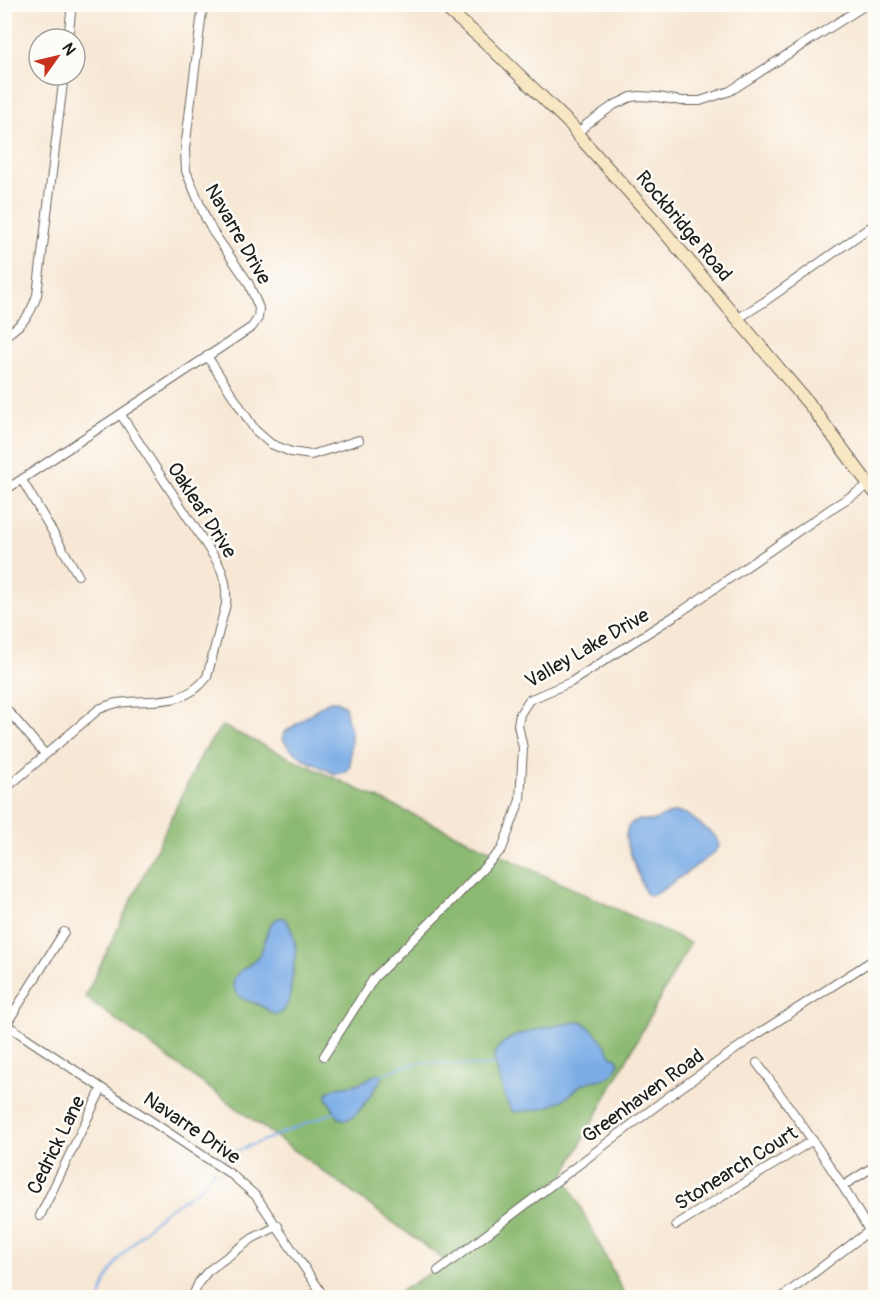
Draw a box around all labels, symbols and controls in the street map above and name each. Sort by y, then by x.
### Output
north arrow [27,27,87,87]
text: N [57,39,80,59]
street label: Rockbridge Road [630,166,738,286]
street label: Navarre Drive [199,179,277,289]
street label: Oakleaf Drive [162,457,242,563]
street label: Valley Lake Drive [520,602,654,694]
street label: Greenhaven Road [577,1043,709,1149]
street label: Navarre Drive [139,1086,245,1170]
street label: Cedrick Lane [21,1091,91,1198]
street label: Stonearch Court [670,1120,803,1216]

